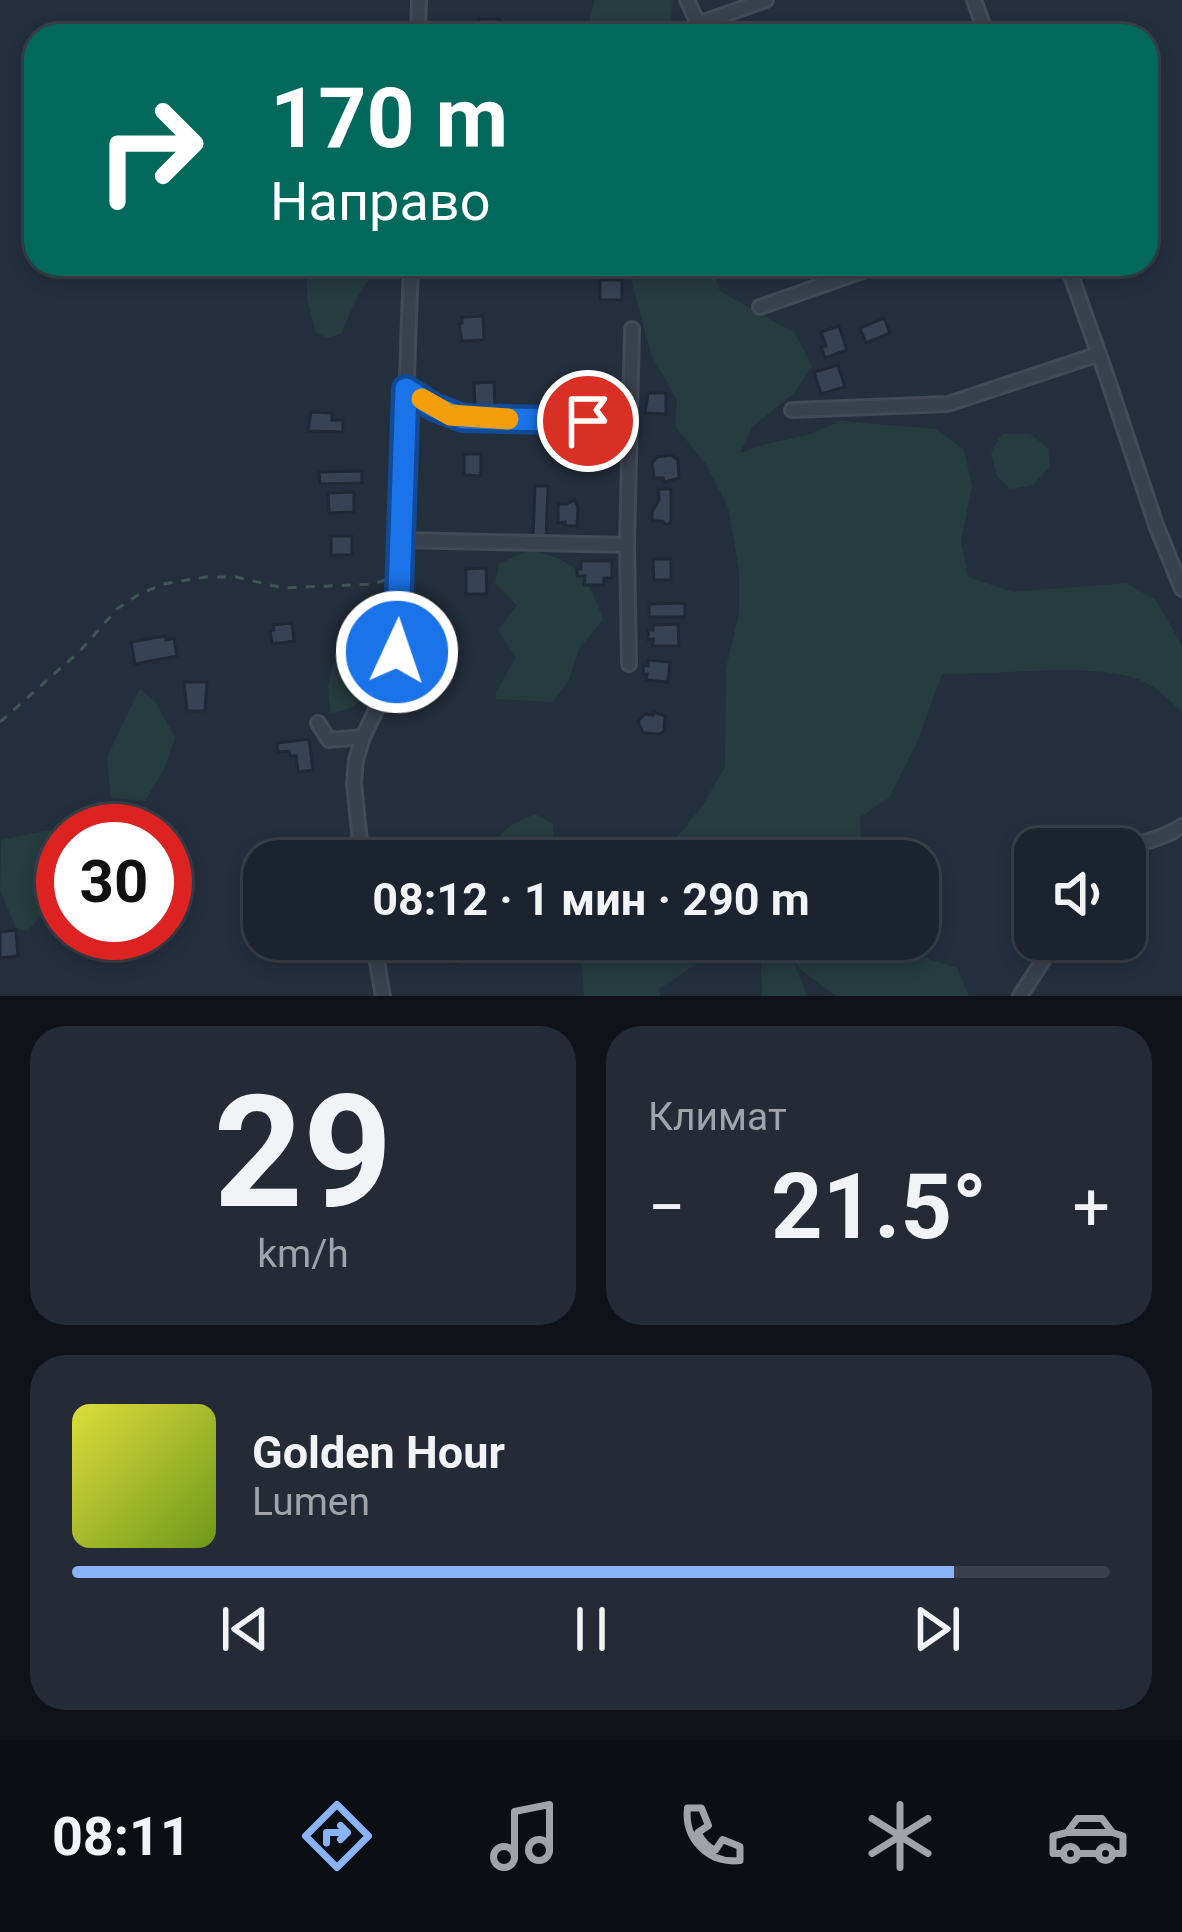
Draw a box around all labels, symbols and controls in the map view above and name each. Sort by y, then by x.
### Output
text: 170 m [270,69,508,168]
icon: right [72,72,228,228]
text: Направо [270,170,490,233]
pin [537,370,639,472]
icon: arrive [555,388,621,454]
position arrow [334,589,460,715]
speed limit sign: 30 [36,804,192,960]
map controls [1014,828,1146,960]
button: sound [1014,828,1146,960]
text: 08:12 · 1 мин · 290 m [372,873,810,926]
text: 29 [213,1061,393,1244]
text: Климат [648,1094,787,1140]
text: 21.5° [771,1155,987,1260]
text: − [648,1169,686,1246]
text: + [1073,1169,1110,1246]
text: km/h [257,1231,349,1277]
text: Golden Hour [252,1426,505,1479]
text: Lumen [252,1479,370,1525]
icon: previous [212,1596,278,1662]
icon: pause [558,1596,624,1662]
icon: next [904,1596,970,1662]
icon: directions [295,1794,379,1878]
icon: music [483,1794,567,1878]
icon: phone [670,1794,754,1878]
icon: climate [858,1794,942,1878]
icon: car [1046,1794,1130,1878]
text: 08:11 [52,1805,191,1868]

